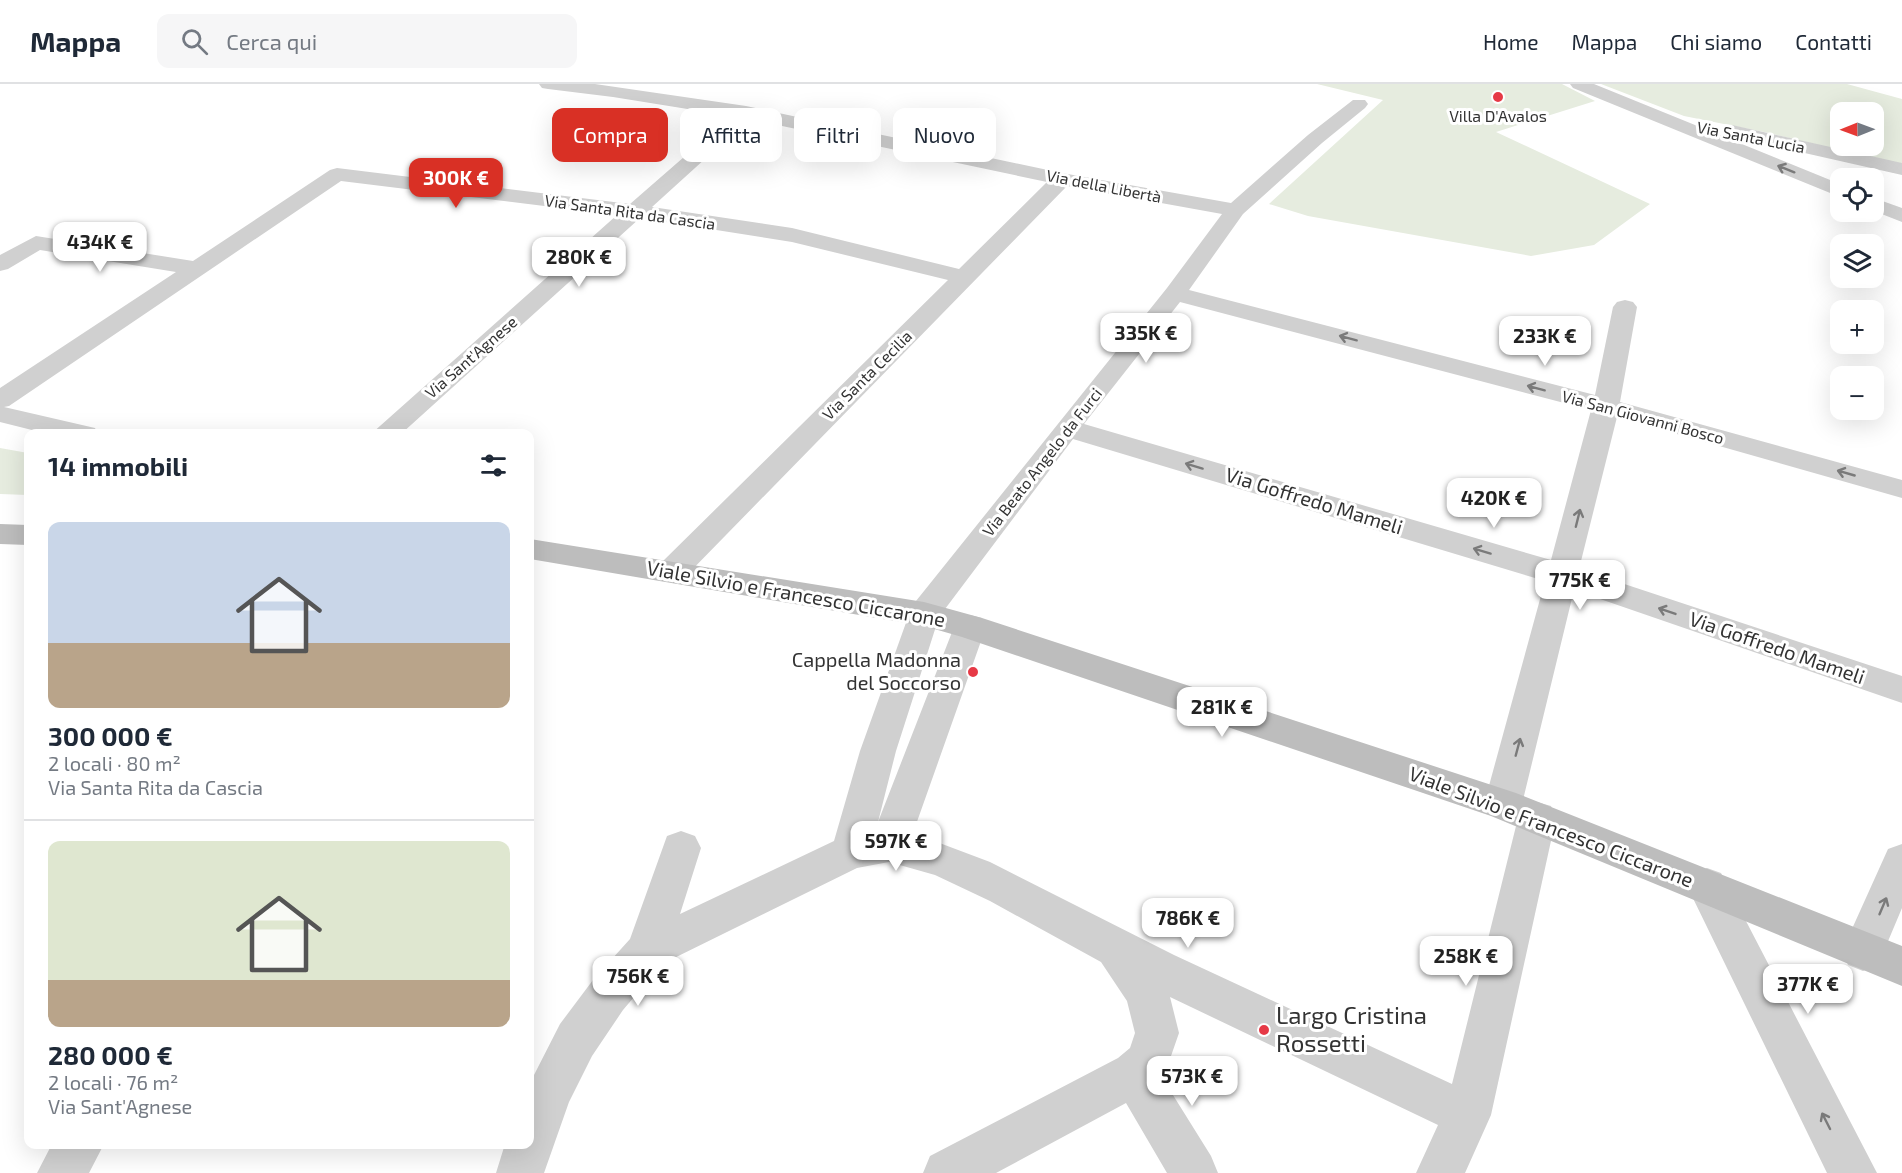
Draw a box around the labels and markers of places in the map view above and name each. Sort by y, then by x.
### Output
marker: Villa D'Avalos [1491,90,1505,104]
place label: Villa D'Avalos [1449,106,1547,125]
pin: 300K € [407,158,505,209]
pin: 434K € [51,222,149,273]
pin: 280K € [530,237,628,288]
pin: 335K € [1097,313,1195,364]
pin: 233K € [1496,316,1594,367]
pin: 420K € [1445,478,1543,529]
pin: 775K € [1531,560,1629,611]
place label: Cappella Madonna del Soccorso [792,647,961,694]
marker: Cappella Madonna del Soccorso [966,665,980,679]
pin: 281K € [1173,687,1271,738]
pin: 597K € [847,821,945,872]
pin: 786K € [1139,898,1237,949]
pin: 258K € [1417,936,1515,987]
pin: 756K € [589,956,687,1007]
pin: 377K € [1759,964,1857,1015]
place label: Largo Cristina Rossetti [1276,1000,1427,1057]
marker: Largo Cristina Rossetti [1257,1023,1271,1037]
pin: 573K € [1143,1056,1241,1107]

